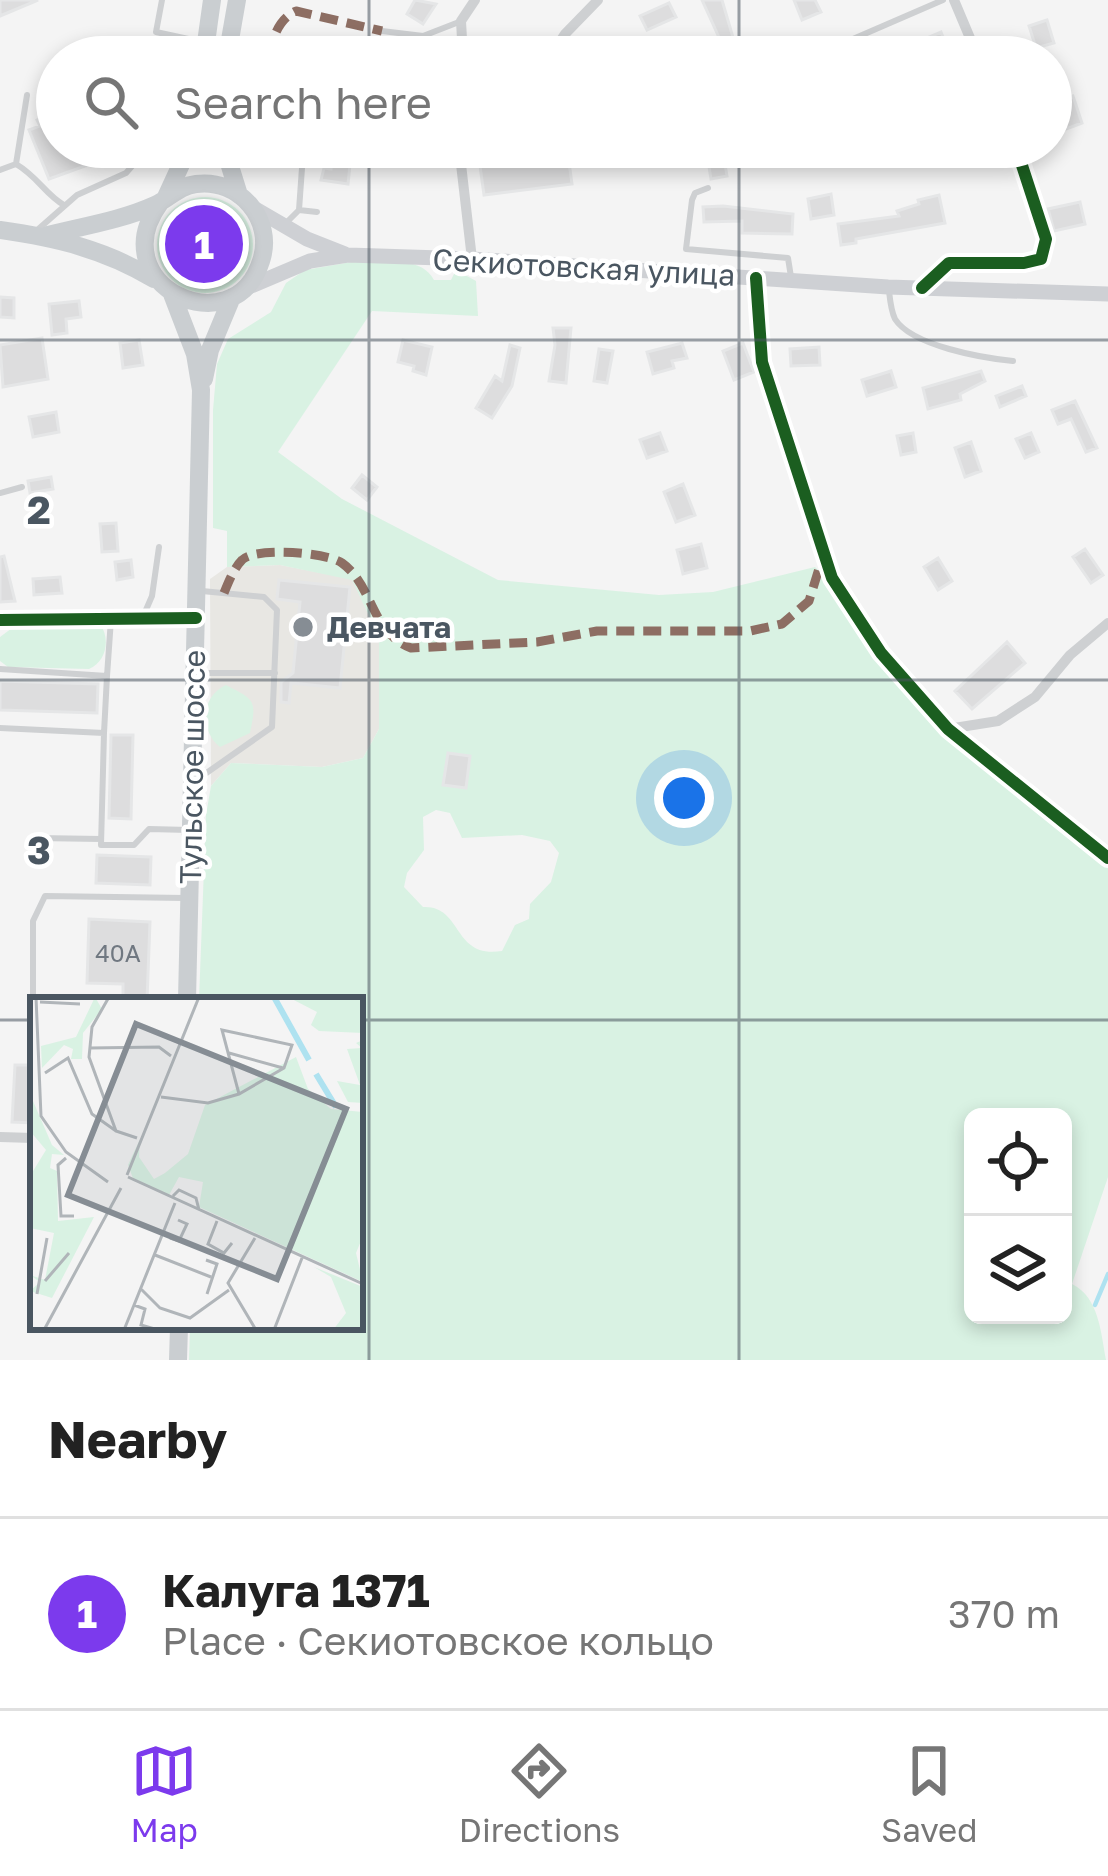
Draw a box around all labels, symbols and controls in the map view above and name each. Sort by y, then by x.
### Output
search box [36,36,1072,168]
icon: search [78,69,144,135]
text: Search here [174,75,432,129]
pin: 1 [165,199,243,289]
street label: Секиотовская улица [432,241,736,293]
text: 2 [27,486,51,533]
place label: Девчата [327,609,451,645]
marker: Девчата [290,614,316,640]
street label: Тульское шоссе [172,650,212,884]
your location [654,768,714,828]
text: 3 [27,826,51,873]
house number: 40А [95,938,141,967]
inset map [30,997,363,1330]
map controls [964,1108,1072,1324]
button: locate [964,1108,1072,1216]
button: layers [964,1216,1072,1324]
text: Nearby [48,1408,227,1469]
text: Калуга 1371 [162,1563,430,1617]
text: 1 [77,1590,97,1637]
text: 370 m [948,1590,1060,1637]
text: Place · Секиотовское кольцо [162,1617,714,1664]
tab: Map [131,1738,198,1849]
tab: Directions [459,1738,620,1849]
tab: Saved [881,1738,977,1849]

